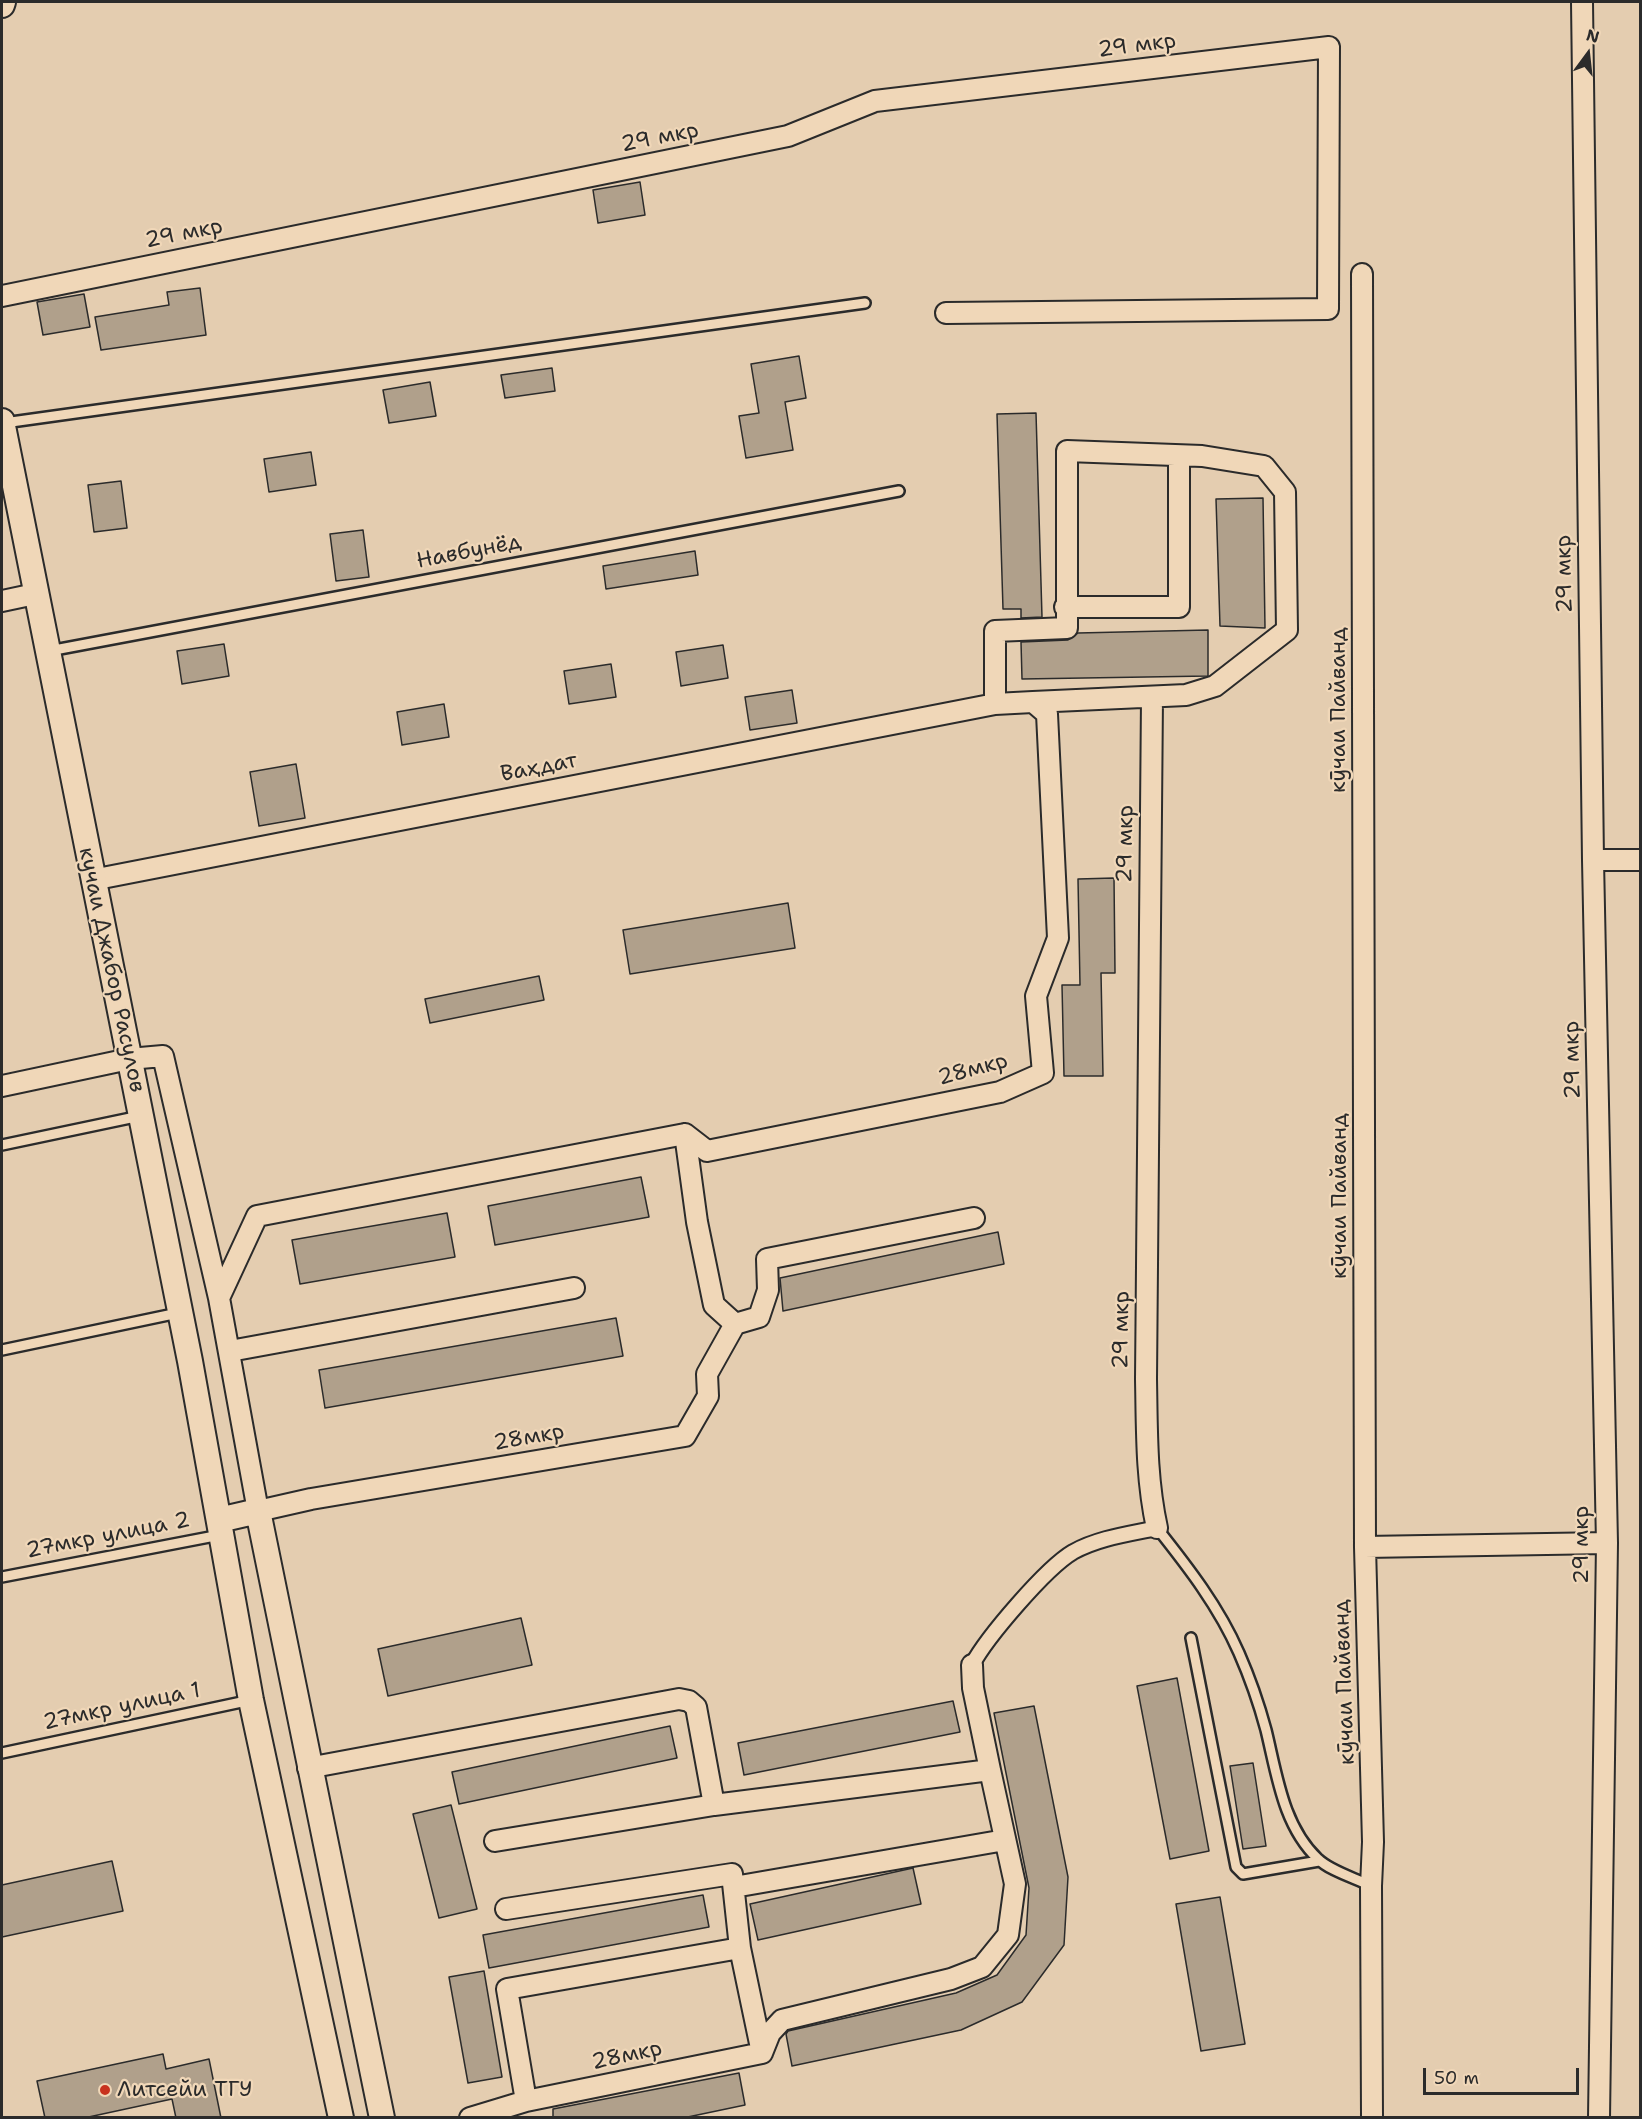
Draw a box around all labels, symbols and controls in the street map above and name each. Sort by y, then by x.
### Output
north arrow [1558,24,1618,84]
text: N [1584,24,1602,48]
street label: 29 мкр [1096,28,1178,64]
street label: 29 мкр [619,118,701,158]
street label: 29 мкр [143,214,225,254]
street label: Навбунёд [414,529,524,575]
street label: 29 мкр [1551,535,1579,613]
street label: кӯчаи Пайванд [1326,627,1352,793]
street label: Ваҳдат [498,748,580,788]
street label: 29 мкр [1112,805,1140,883]
street label: кучаи Джабор Расулов [72,845,150,1095]
street label: 29 мкр [1559,1021,1587,1099]
street label: 28мкр [935,1048,1011,1092]
street label: кӯчаи Пайванд [1327,1113,1353,1279]
street label: 29 мкр [1108,1291,1136,1369]
street label: 28мкр [492,1419,566,1457]
street label: 29 мкр [1569,1506,1595,1584]
street label: 27мкр улица 2 [24,1507,192,1565]
street label: кӯчаи Пайванд [1329,1599,1361,1765]
street label: 27мкр улица 1 [41,1677,203,1737]
street label: 28мкр [589,2036,665,2076]
scale bar [1426,2056,1582,2094]
text: 50 m [1434,2066,1479,2090]
place label: Литсейи ТГУ [117,2077,252,2103]
marker: Литсейи ТГУ [98,2083,112,2097]

